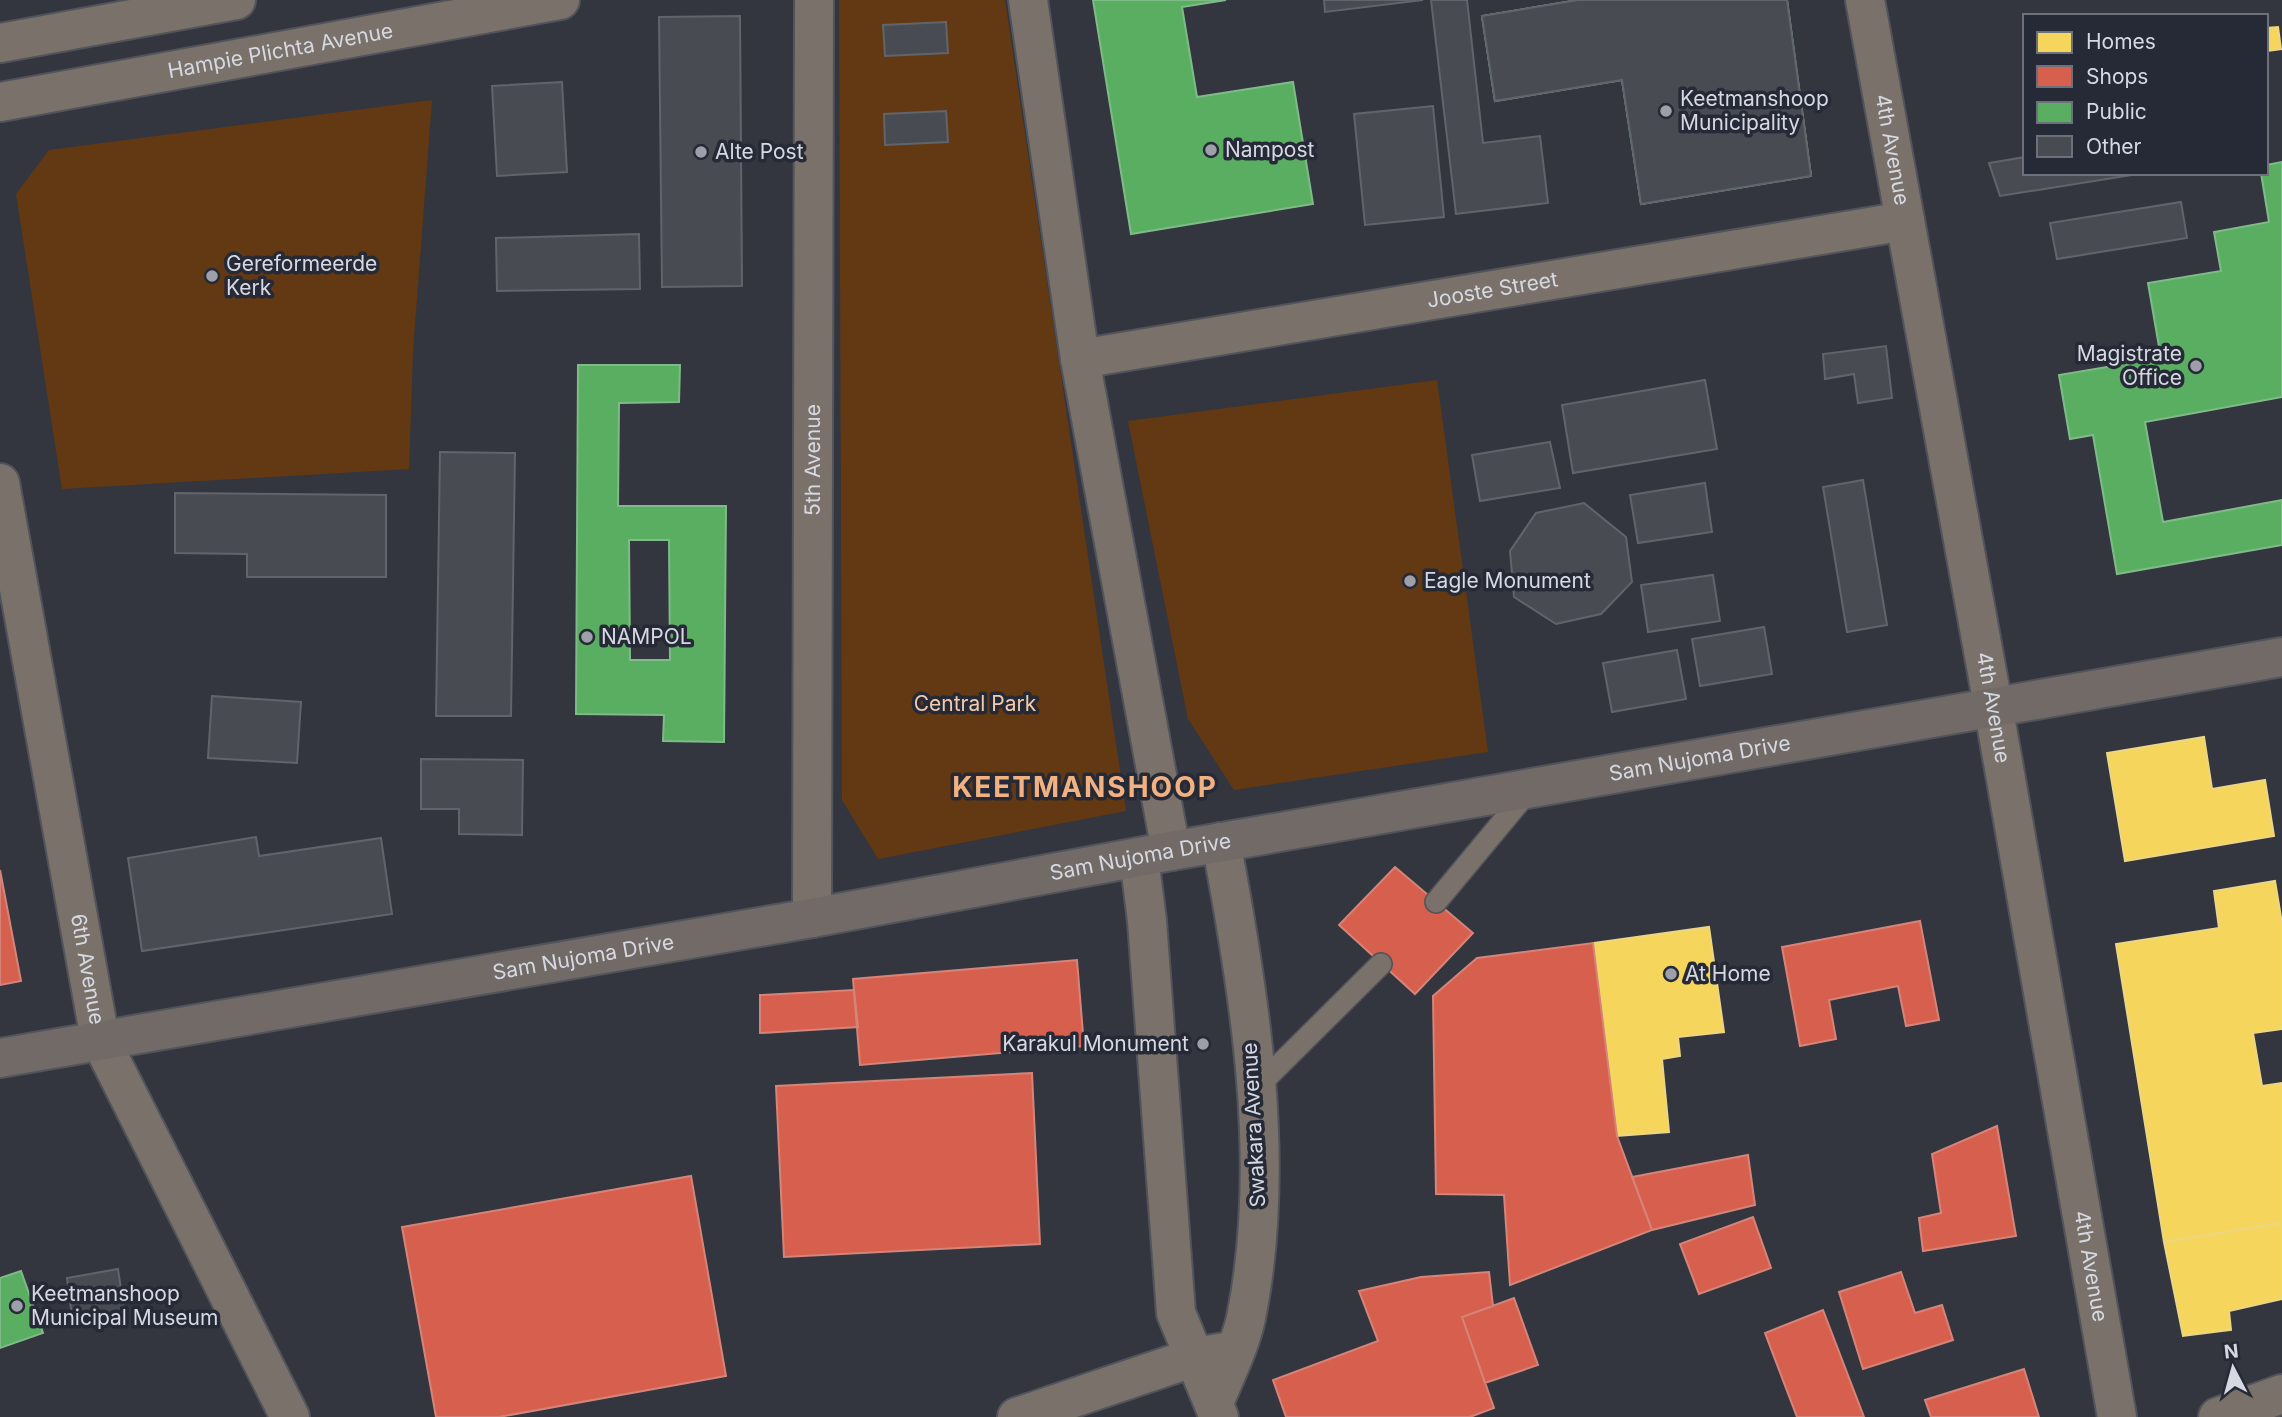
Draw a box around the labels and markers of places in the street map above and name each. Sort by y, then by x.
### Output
place label: Keetmanshoop Municipality [1680,86,1829,135]
marker: Keetmanshoop Municipality [1658,103,1674,119]
place label: Nampost [1225,137,1315,162]
place label: Alte Post [715,139,804,164]
marker: Nampost [1203,142,1219,158]
marker: Alte Post [693,144,709,160]
place label: Gereformeerde Kerk [226,251,377,300]
marker: Gereformeerde Kerk [204,268,220,284]
place label: Magistrate Office [2077,341,2182,390]
marker: Magistrate Office [2188,358,2204,374]
place label: Eagle Monument [1424,568,1591,593]
marker: Eagle Monument [1402,573,1418,589]
place label: NAMPOL [601,624,692,649]
marker: NAMPOL [579,629,595,645]
place label: At Home [1685,961,1771,986]
marker: At Home [1663,966,1679,982]
place label: Karakul Monument [1002,1031,1189,1056]
marker: Karakul Monument [1195,1036,1211,1052]
place label: Keetmanshoop Municipal Museum [31,1281,218,1330]
marker: Keetmanshoop Municipal Museum [9,1298,25,1314]

